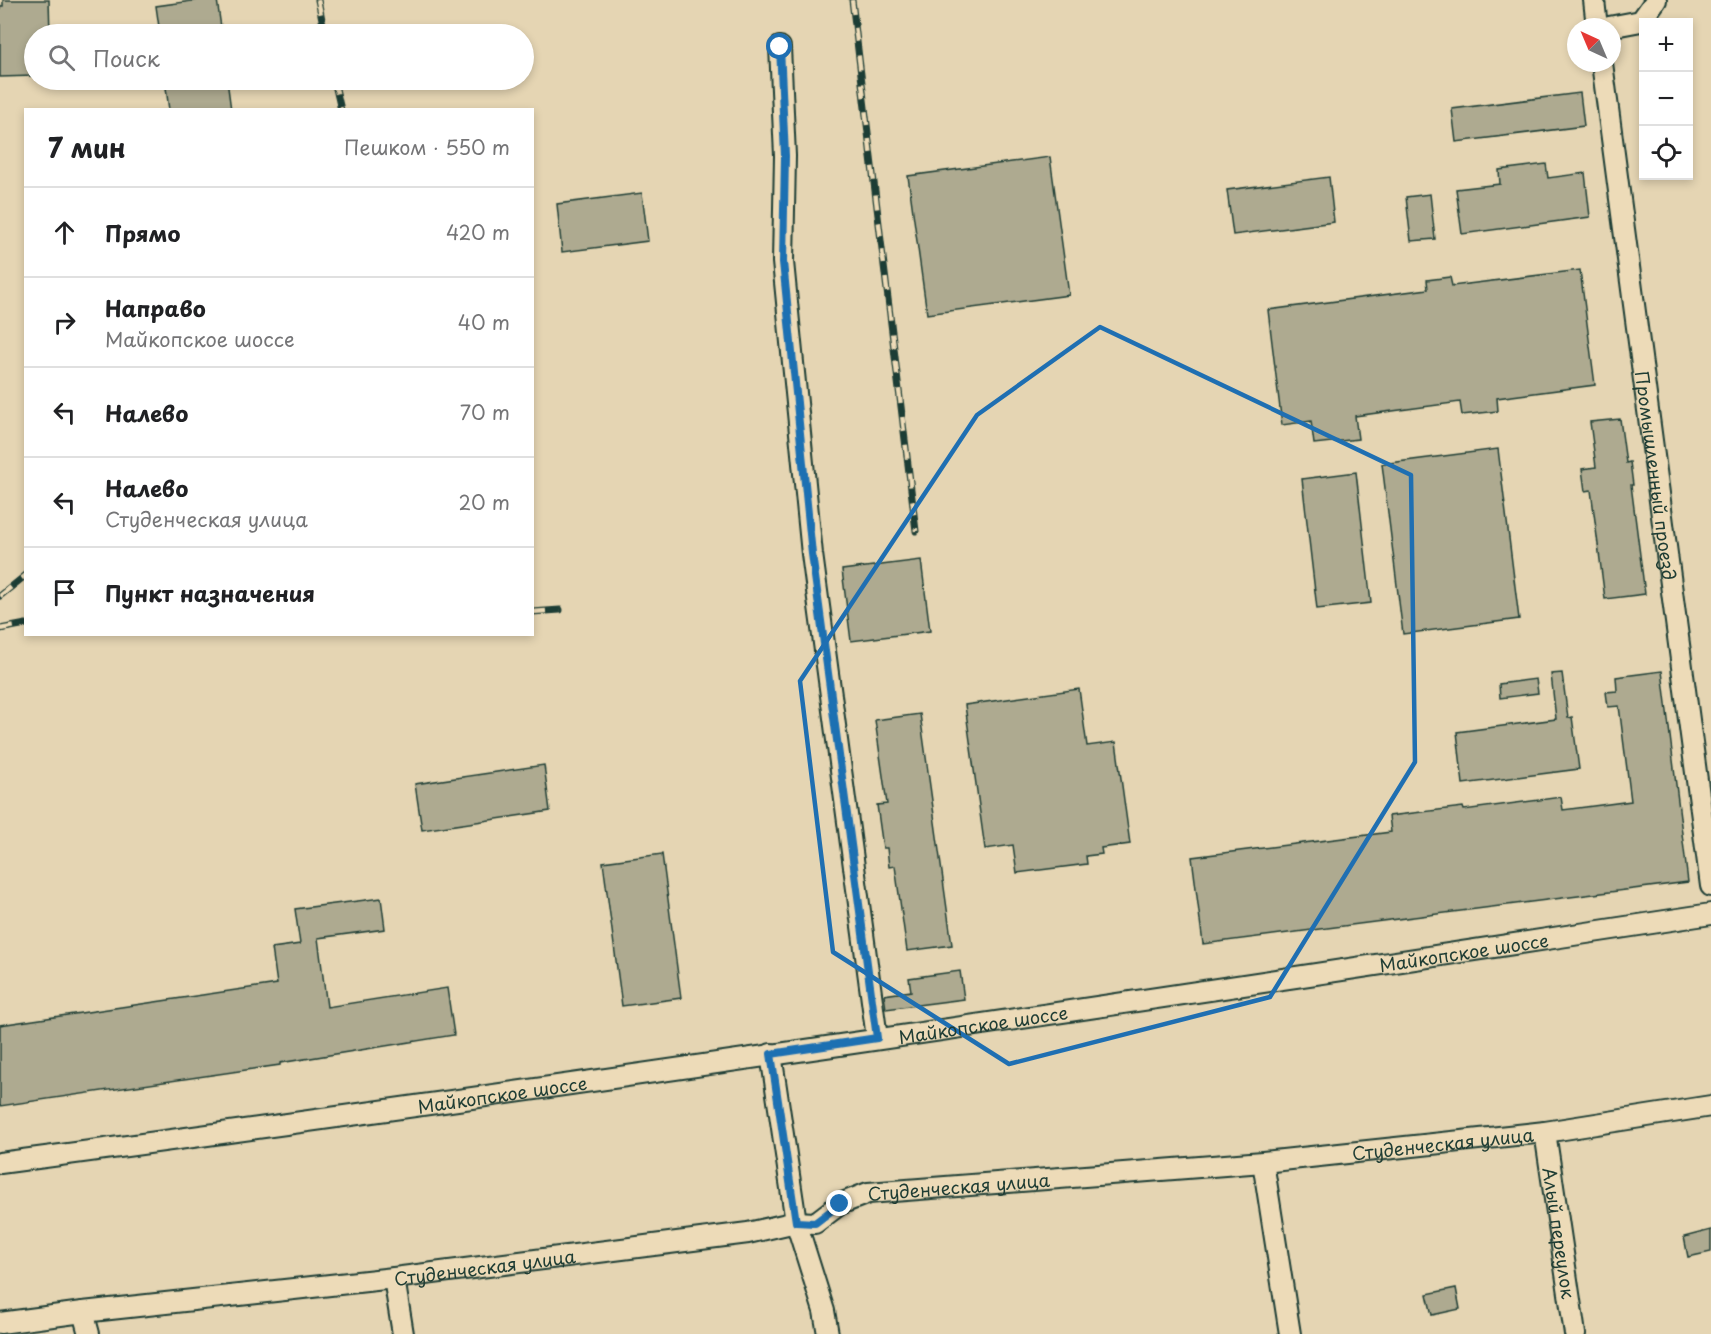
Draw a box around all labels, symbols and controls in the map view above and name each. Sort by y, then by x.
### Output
north arrow [1567,18,1621,72]
map controls [1639,18,1693,180]
button: + [1639,18,1693,72]
search box [24,24,534,90]
route start [766,33,792,59]
icon: search [45,41,78,74]
text: Поиск [93,41,160,74]
button: − [1639,72,1693,126]
button: locate [1639,126,1693,180]
text: 7 мин [48,128,126,167]
text: Пешком · 550 m [344,132,510,162]
icon: ahead [48,216,81,249]
text: Прямо [105,216,180,249]
text: 420 m [446,217,510,247]
text: Направо [105,291,206,324]
icon: right [48,306,81,339]
text: 40 m [458,307,510,337]
text: Майкопское шоссе [105,324,295,354]
street label: Промышленный проезд [1629,369,1684,582]
icon: left [48,396,81,429]
text: Налево [105,396,188,429]
text: 70 m [460,397,510,427]
text: Налево [105,471,188,504]
icon: left [48,486,81,519]
text: 20 m [458,487,510,517]
text: Студенческая улица [105,504,308,534]
icon: arrive [48,576,81,609]
text: Пункт назначения [105,576,315,609]
street label: Майкопское шоссе [1377,925,1550,978]
street label: Майкопское шоссе [897,998,1070,1050]
street label: Майкопское шоссе [416,1068,589,1119]
street label: Студенческая улица [1350,1120,1535,1166]
street label: Студенческая улица [866,1165,1051,1206]
street label: Алый переулок [1537,1165,1583,1301]
route end [826,1190,852,1216]
street label: Студенческая улица [392,1241,578,1291]

